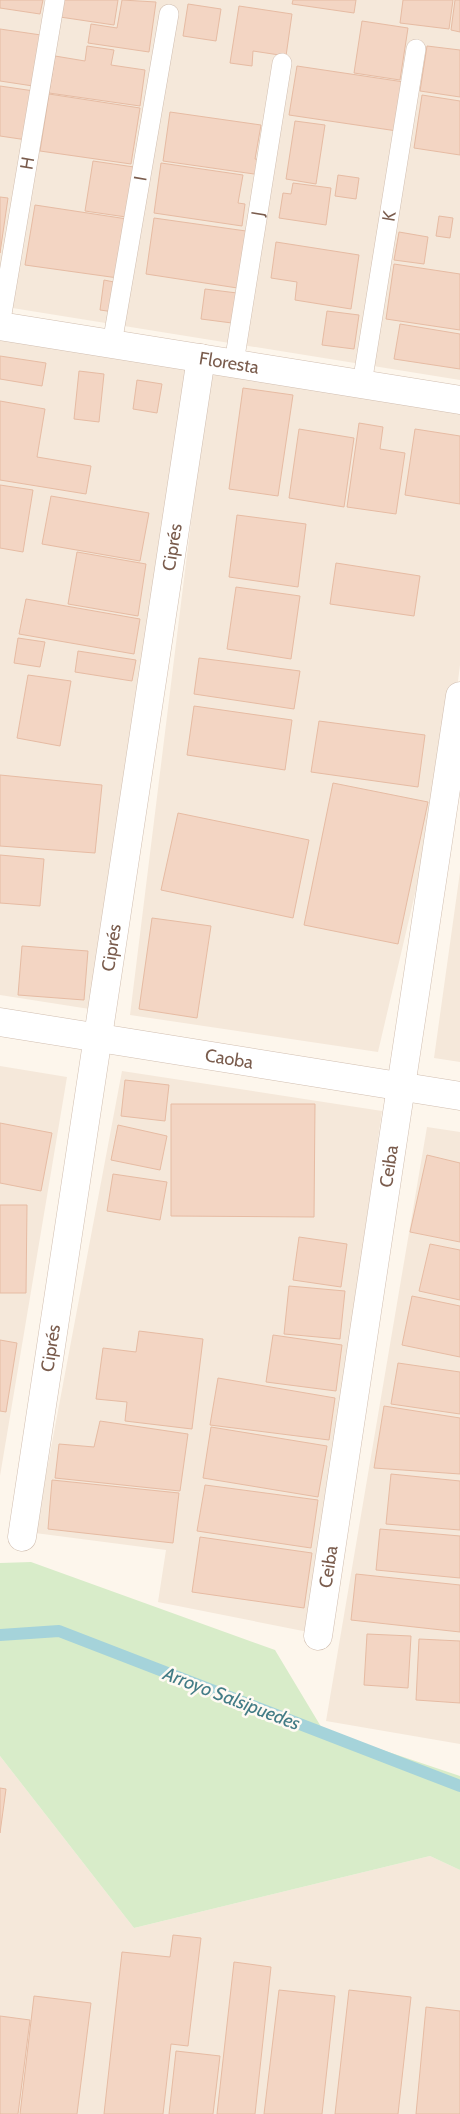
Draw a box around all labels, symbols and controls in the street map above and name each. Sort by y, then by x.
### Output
street label: H [16,155,39,171]
street label: I [129,174,152,183]
street label: K [377,209,401,223]
street label: J [246,210,269,219]
street label: Floresta [198,347,261,379]
street label: Ciprés [158,522,187,573]
street label: Ciprés [97,923,126,973]
street label: Caoba [203,1044,255,1074]
street label: Ceiba [375,1143,403,1189]
street label: Ciprés [36,1323,65,1373]
street label: Ceiba [314,1544,343,1589]
water label: Arroyo Salsipuedes [159,1661,303,1735]

